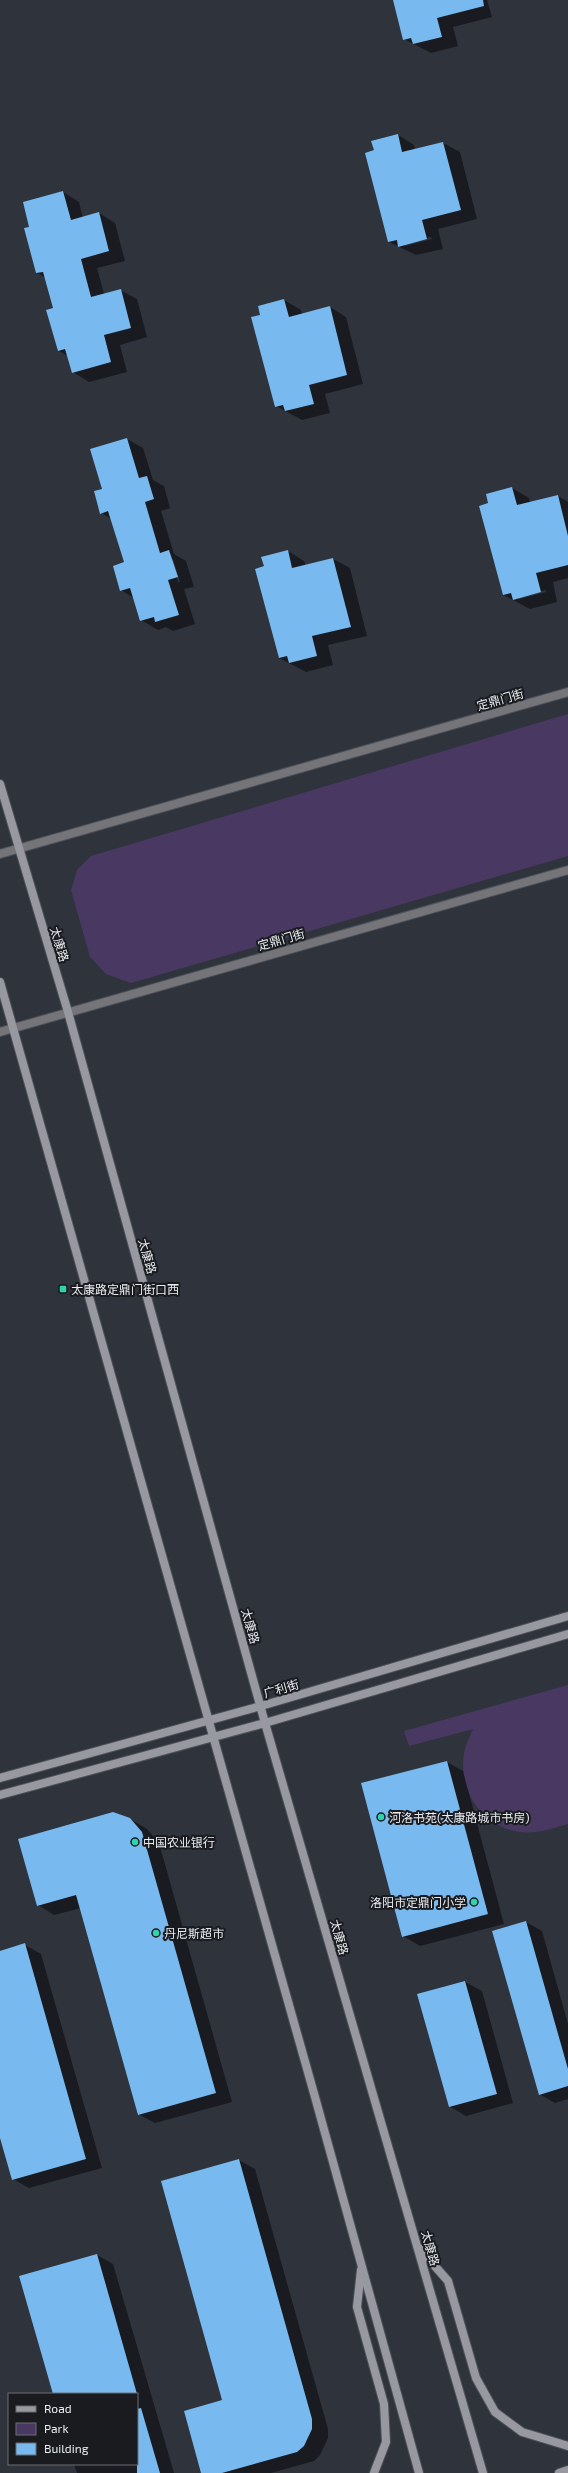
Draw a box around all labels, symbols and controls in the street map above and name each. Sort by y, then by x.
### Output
street label: 定鼎门街 [475,686,525,712]
street label: 太康路 [48,925,72,963]
street label: 定鼎门街 [256,926,306,952]
street label: 太康路 [136,1237,160,1275]
place label: 太康路定鼎门街口西 [71,1282,179,1296]
marker: 太康路定鼎门街口西 [58,1284,68,1294]
street label: 太康路 [239,1607,263,1645]
street label: 广利街 [262,1676,300,1700]
place label: 河洛书苑(太康路城市书房) [389,1810,530,1824]
marker: 河洛书苑(太康路城市书房) [376,1812,386,1822]
place label: 中国农业银行 [143,1835,215,1849]
marker: 中国农业银行 [130,1837,140,1847]
place label: 洛阳市定鼎门小学 [370,1895,466,1909]
marker: 洛阳市定鼎门小学 [469,1897,479,1907]
street label: 太康路 [328,1918,352,1956]
place label: 丹尼斯超市 [164,1926,224,1940]
marker: 丹尼斯超市 [151,1928,161,1938]
street label: 太康路 [419,2229,443,2267]
legend [8,2393,138,2465]
text: Road [44,2401,72,2415]
text: Park [44,2421,69,2435]
text: Building [44,2441,89,2455]

